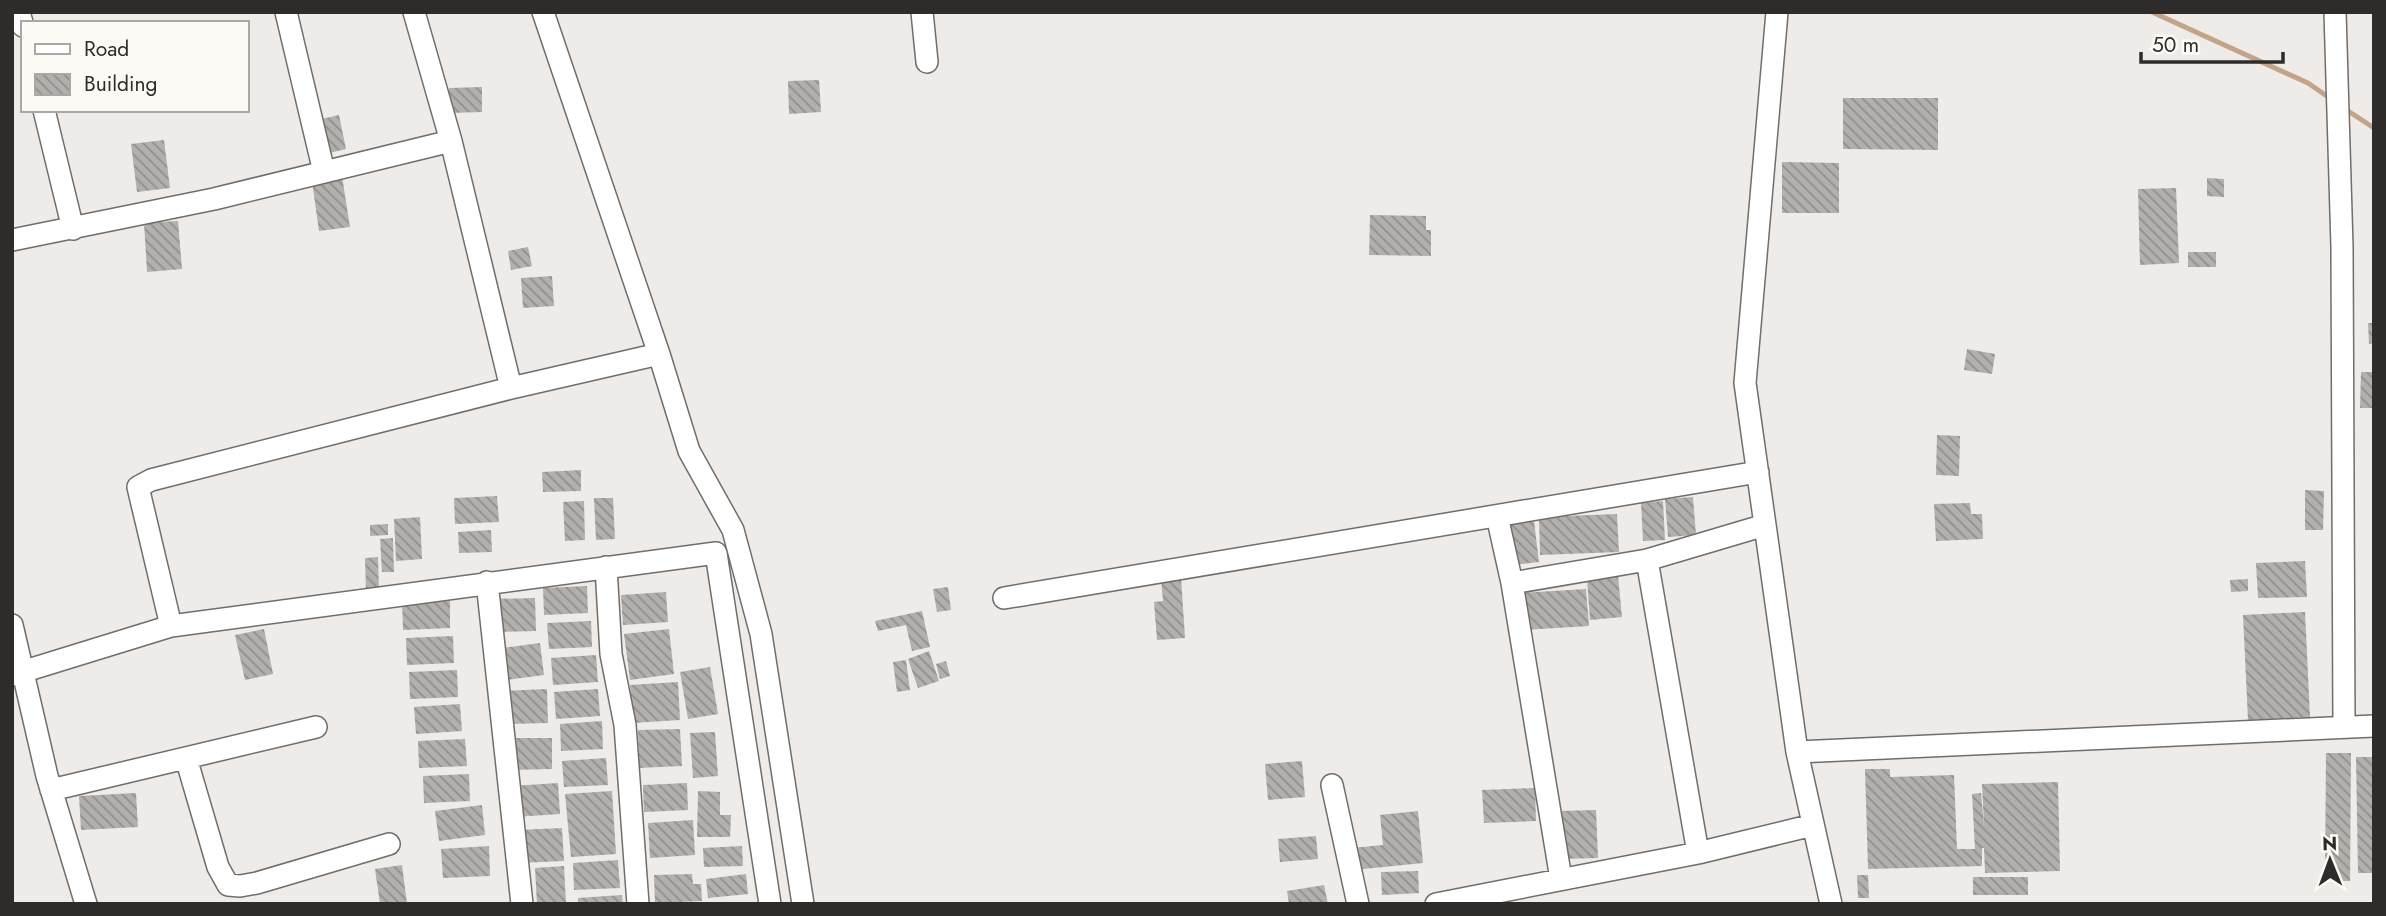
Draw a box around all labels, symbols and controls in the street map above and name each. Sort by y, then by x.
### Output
legend [21,21,248,112]
scale bar [2141,21,2283,65]
text: 50 m [2152,30,2199,60]
text: Road [84,34,129,64]
text: Building [84,69,157,99]
north arrow [2295,825,2365,895]
text: N [2322,830,2337,857]

